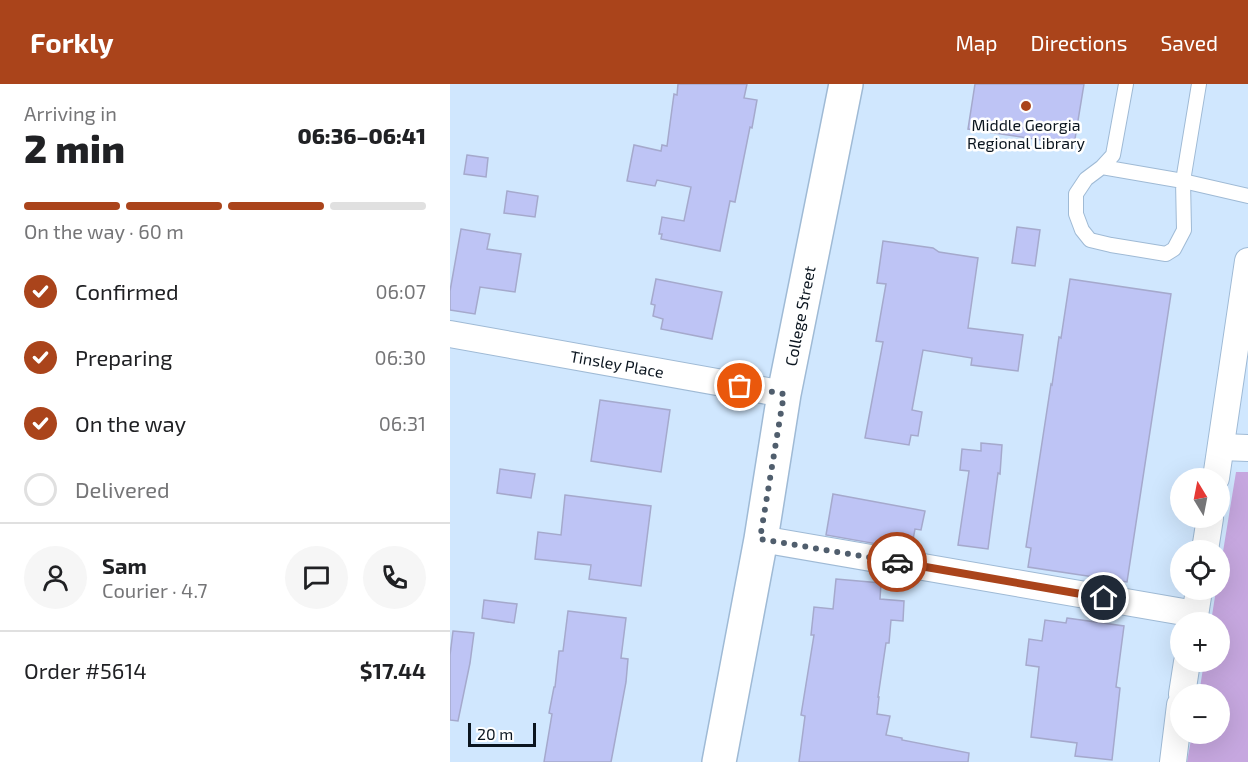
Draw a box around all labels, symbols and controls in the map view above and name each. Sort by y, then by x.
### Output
text: Forkly [30,25,114,59]
text: Map [955,30,998,55]
text: Directions [1031,30,1127,55]
text: Saved [1160,30,1218,55]
marker: Middle Georgia Regional Library [1019,99,1033,113]
text: Arriving in [24,101,117,125]
place label: Middle Georgia Regional Library [967,115,1085,152]
text: 06:36–06:41 [297,122,426,148]
text: 2 min [24,124,125,171]
text: On the way · 60 m [24,219,184,243]
street label: College Street [780,264,819,368]
icon: check [24,275,57,308]
text: Confirmed [75,278,179,304]
text: 06:07 [375,279,426,303]
icon: check [24,341,57,374]
text: Preparing [75,344,173,370]
text: 06:30 [375,345,426,369]
street label: Tinsley Place [569,346,665,381]
pin [714,360,765,411]
icon: bag [723,369,756,402]
icon: check [24,407,57,440]
text: On the way [75,410,186,436]
text: 06:31 [379,411,426,435]
north arrow [1170,468,1230,528]
map controls [1170,468,1230,744]
text: Delivered [75,476,170,502]
courier [867,532,927,592]
button: locate [1170,540,1230,600]
button: person [24,546,87,609]
button: chat [285,546,348,609]
button: phone [363,546,426,609]
icon: car [881,546,914,579]
text: Sam [102,552,147,578]
pin [1078,572,1129,623]
text: Courier · 4.7 [102,578,208,602]
icon: home [1087,581,1120,614]
button: + [1170,612,1230,672]
text: Order #5614 [24,657,147,683]
text: $17.44 [360,657,426,683]
button: − [1170,684,1230,744]
scale bar [468,720,536,748]
text: 20 m [477,724,513,743]

